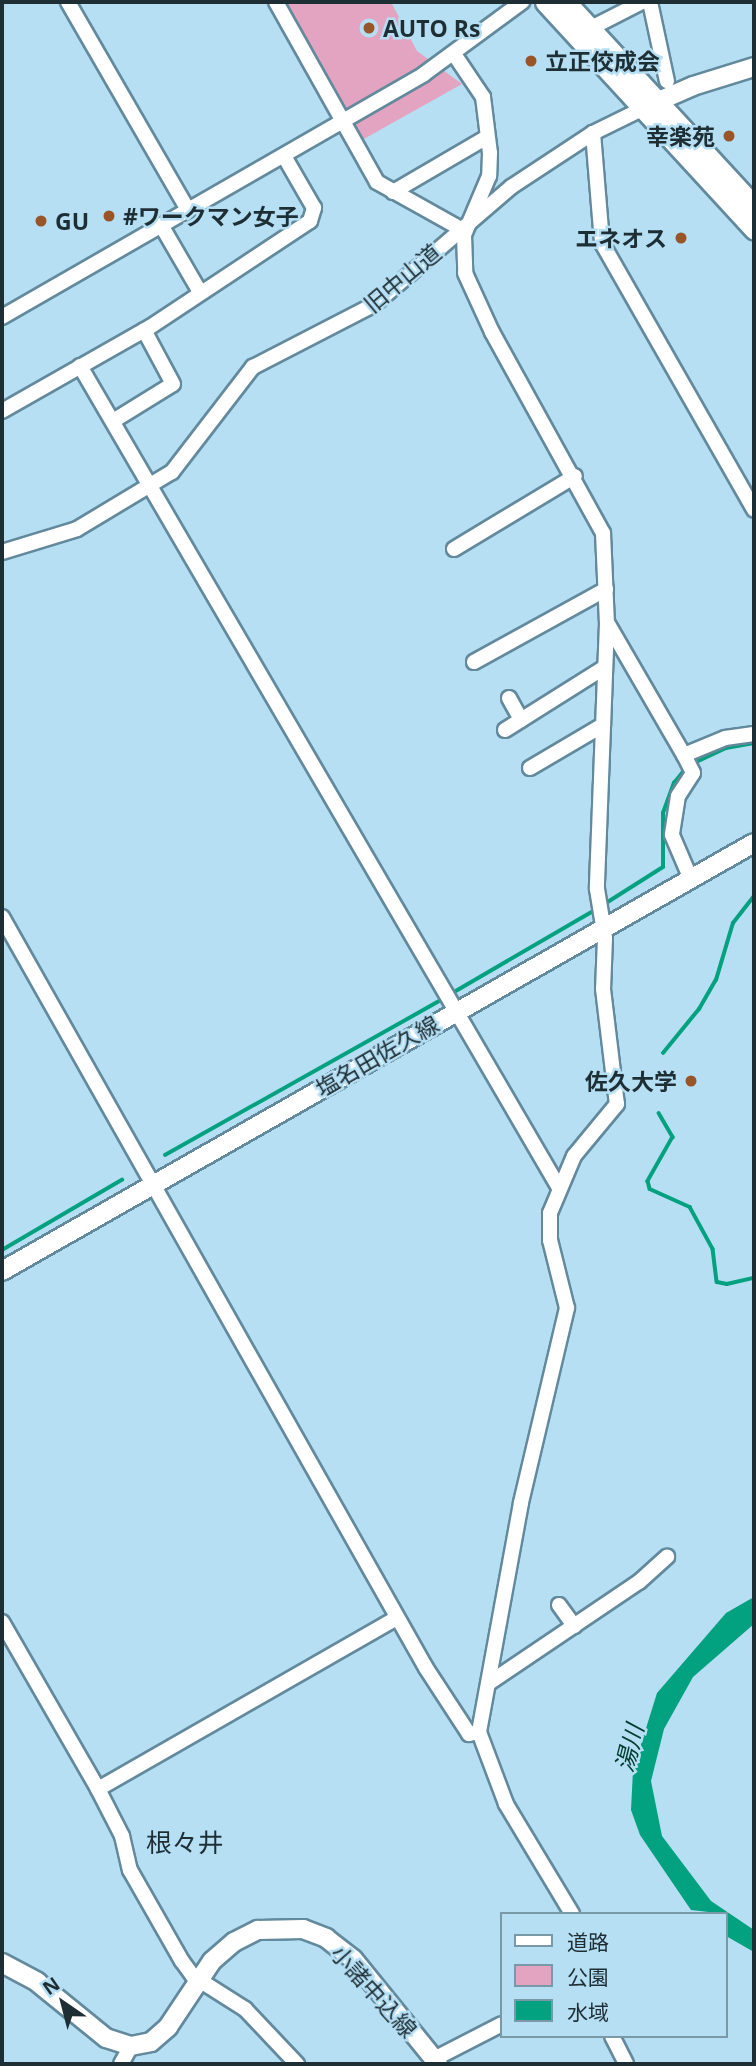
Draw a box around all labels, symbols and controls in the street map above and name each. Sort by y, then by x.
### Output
place label: AUTO Rs [383,14,480,42]
marker: AUTO Rs [361,20,377,36]
place label: 立正佼成会 [545,47,660,75]
marker: 立正佼成会 [523,53,539,69]
place label: 幸楽苑 [646,122,715,150]
marker: 幸楽苑 [721,128,737,144]
place label: #ワークマン女子 [123,202,299,230]
place label: GU [55,207,89,235]
marker: #ワークマン女子 [101,208,117,224]
marker: GU [33,213,49,229]
place label: エネオス [575,224,667,252]
marker: エネオス [673,230,689,246]
street label: 旧中山道 [358,238,446,318]
street label: 塩名田佐久線 [310,1010,444,1102]
place label: 佐久大学 [585,1067,677,1095]
marker: 佐久大学 [683,1073,699,1089]
water label: 湯川 [609,1721,649,1775]
district label: 根々井 [146,1827,224,1859]
legend [500,1912,728,2038]
text: 道路 [567,1928,609,1956]
street label: 小諸中込線 [325,1939,423,2043]
text: 公園 [567,1963,609,1991]
north arrow [28,1968,98,2038]
text: N [37,1971,65,2001]
text: 水域 [567,1998,609,2026]

